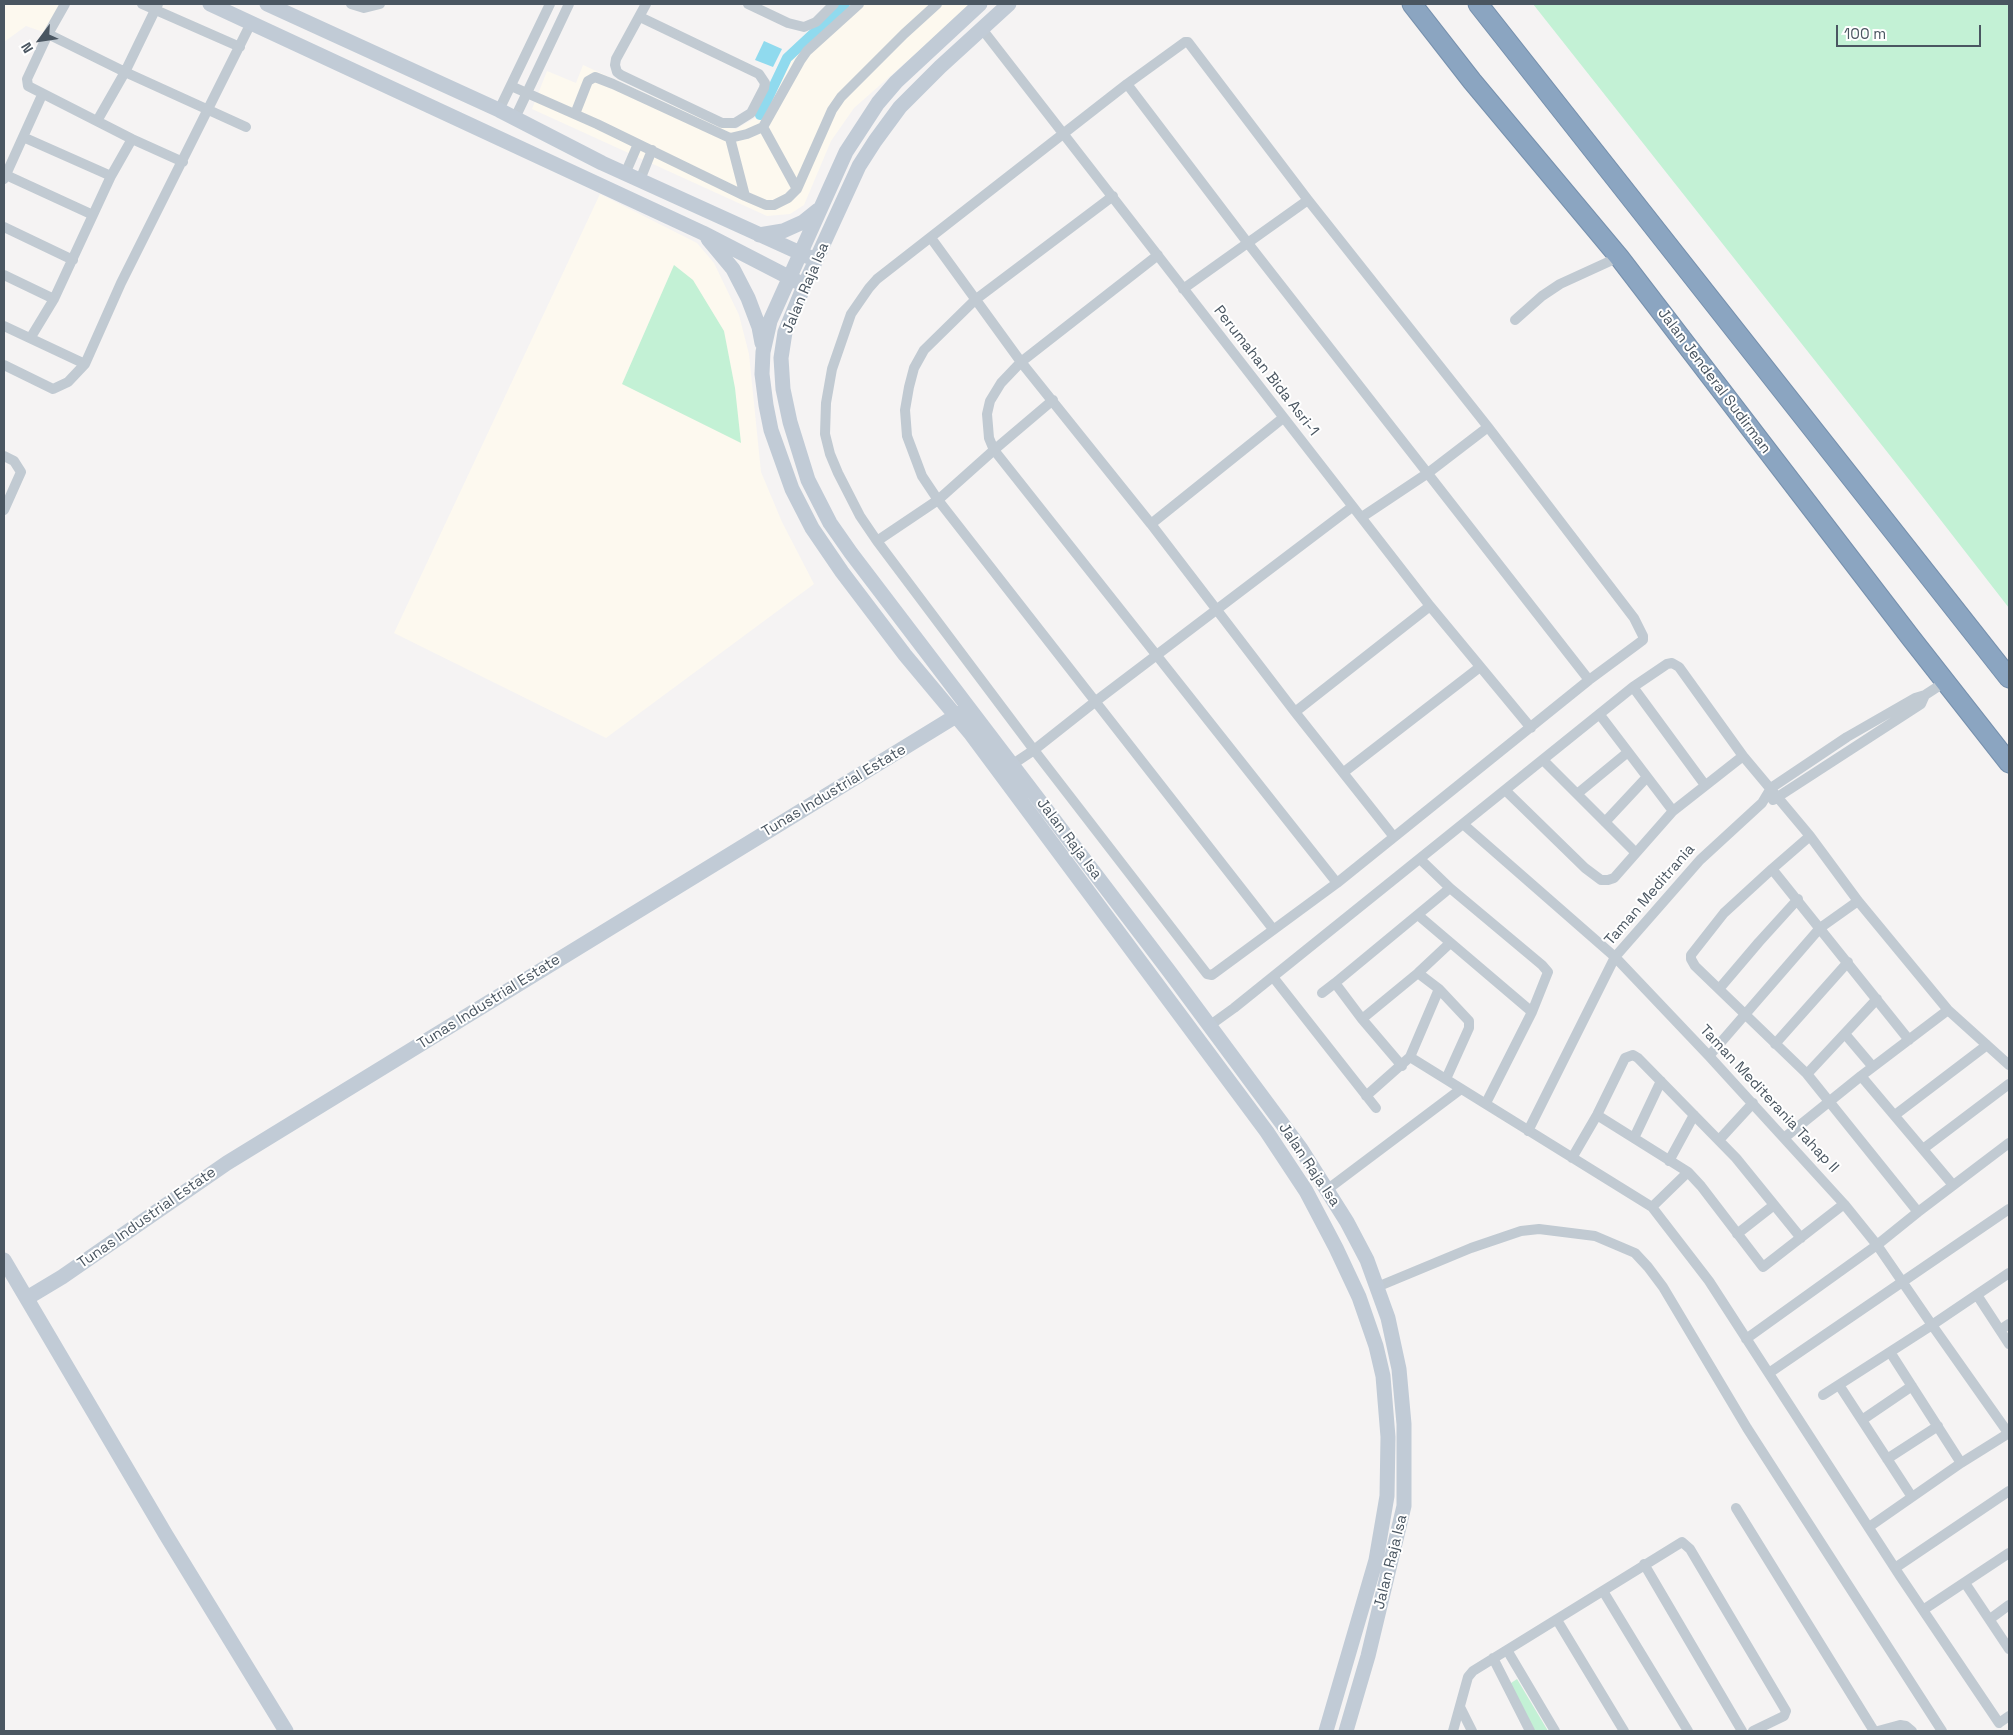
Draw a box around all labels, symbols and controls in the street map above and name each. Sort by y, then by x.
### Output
north arrow [15,15,65,65]
scale bar [1838,15,1983,47]
text: 100 m [1844,24,1886,43]
text: N [17,39,37,56]
street label: Jalan Raja Isa [779,240,833,336]
street label: Perumahan Bida Asri-1 [1210,302,1322,440]
street label: Jalan Jenderal Sudirman [1653,305,1775,457]
street label: Tunas Industrial Estate [759,741,909,841]
street label: Jalan Raja Isa [1033,795,1105,883]
street label: Taman Meditrania [1601,841,1699,949]
street label: Tunas Industrial Estate [414,951,564,1053]
street label: Taman Mediterania Tahap II [1696,1021,1842,1177]
street label: Jalan Raja Isa [1274,1120,1344,1210]
street label: Tunas Industrial Estate [74,1163,220,1273]
street label: Jalan Raja Isa [1371,1513,1411,1611]

